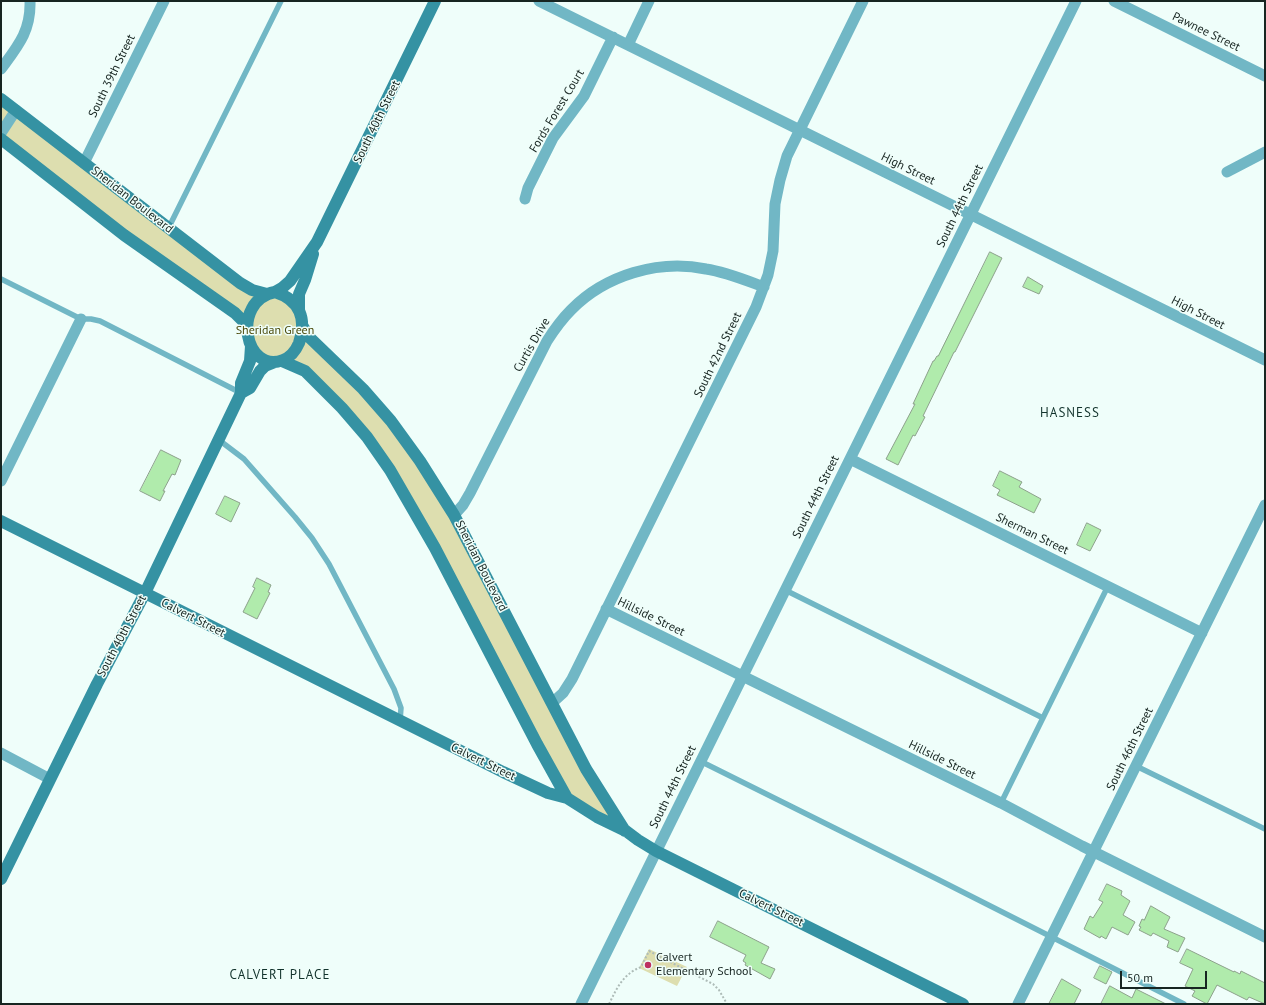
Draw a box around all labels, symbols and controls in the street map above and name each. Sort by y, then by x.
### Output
street label: Pawnee Street [1170,9,1242,55]
street label: South 39th Street [86,32,138,120]
street label: Fords Forest Court [527,67,587,155]
street label: South 40th Street [351,78,403,166]
street label: High Street [879,150,937,188]
street label: South 44th Street [934,162,986,250]
street label: Sheridan Boulevard [88,164,176,236]
street label: High Street [1169,293,1227,333]
street label: South 42nd Street [691,310,745,400]
street label: Curtis Drive [511,315,553,375]
park label: Sheridan Green [236,324,314,338]
district label: HASNESS [1040,405,1100,421]
street label: South 44th Street [790,453,842,541]
street label: Sherman Street [993,510,1071,558]
street label: Sheridan Boulevard [452,518,510,614]
street label: South 40th Street [94,593,150,679]
street label: Hillside Street [615,595,687,639]
street label: Calvert Street [158,596,228,640]
street label: South 46th Street [1104,705,1156,793]
street label: Hillside Street [906,738,978,782]
street label: Calvert Street [448,740,518,784]
street label: South 44th Street [647,743,699,831]
street label: Calvert Street [736,886,806,930]
place label: Calvert Elementary School [656,951,752,979]
marker: Calvert Elementary School [643,960,653,970]
scale bar [1122,963,1209,989]
district label: CALVERT PLACE [230,967,330,983]
text: 50 m [1127,970,1153,985]

